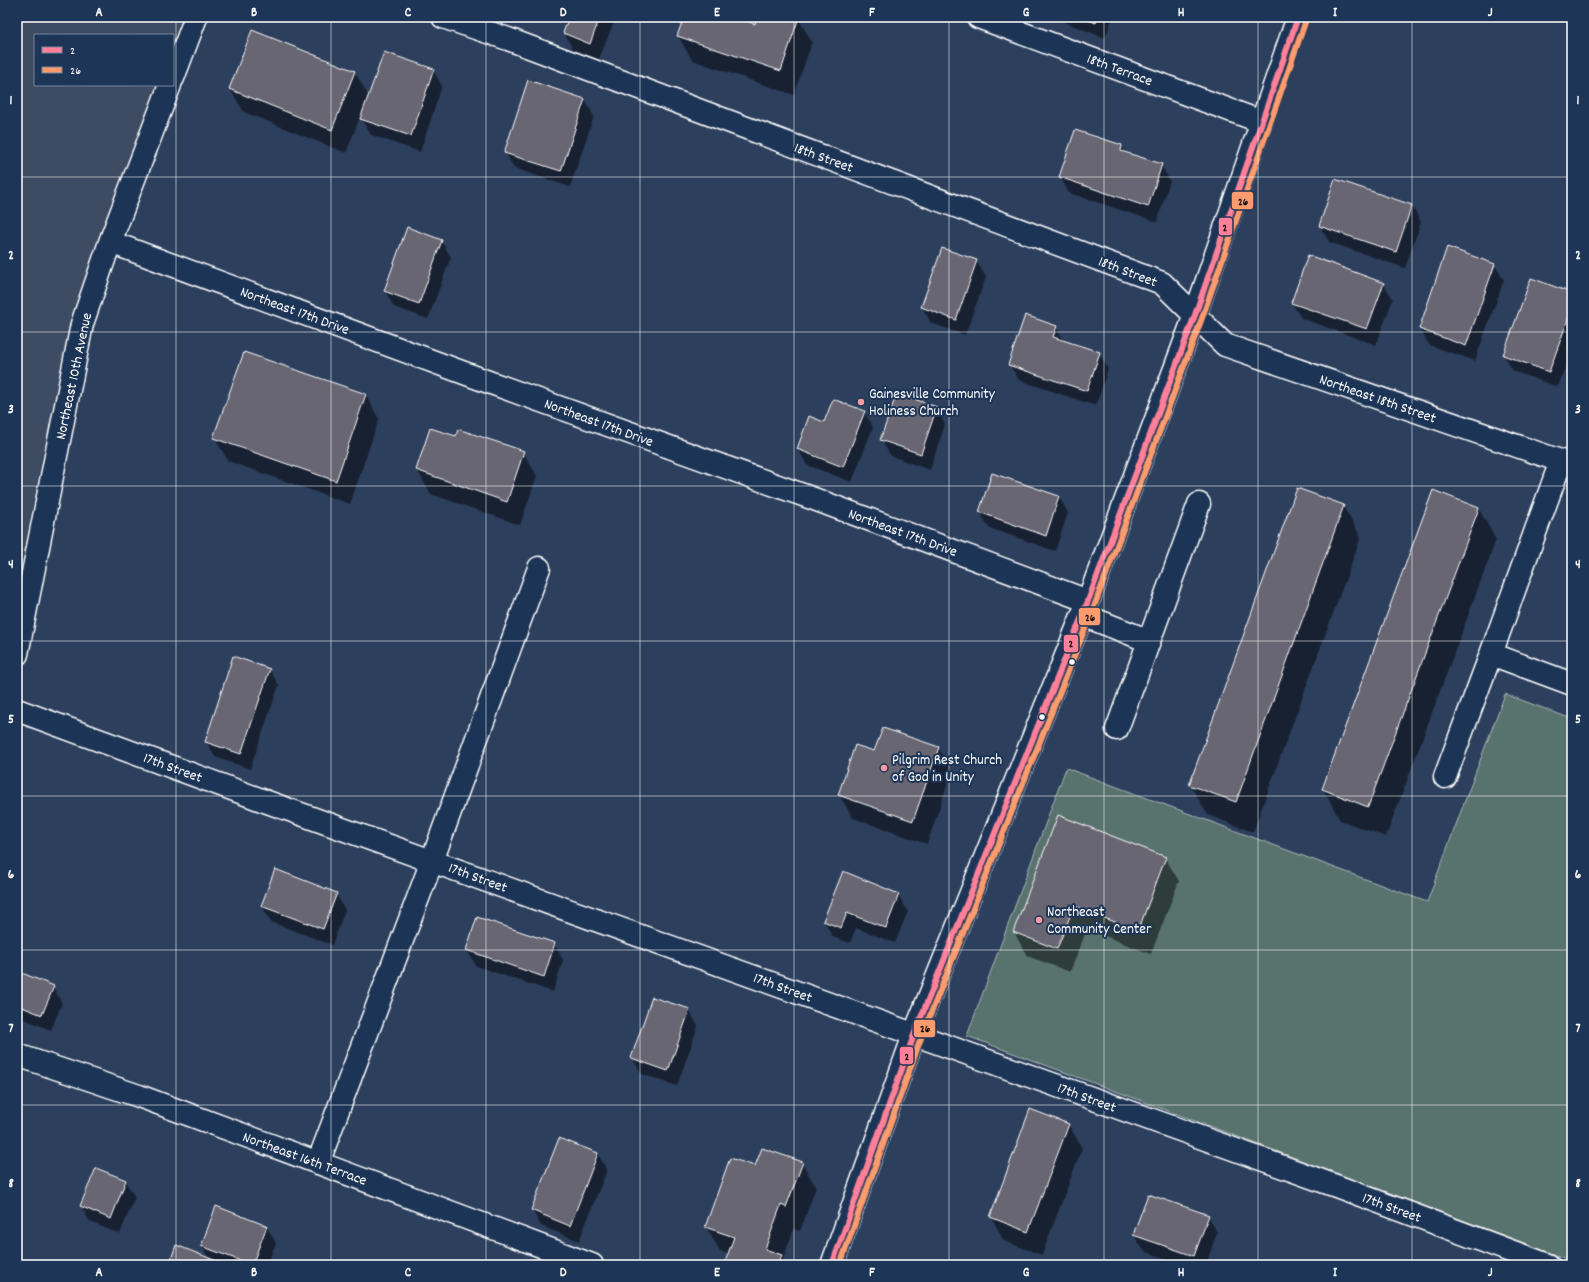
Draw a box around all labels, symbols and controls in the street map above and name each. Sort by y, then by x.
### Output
text: A [95,4,103,23]
text: B [251,4,257,23]
text: C [405,4,412,23]
text: D [560,4,567,23]
text: E [714,4,721,23]
text: F [869,4,875,23]
text: G [1023,4,1030,23]
text: H [1178,4,1185,23]
text: I [1333,4,1338,23]
text: J [1488,4,1493,23]
legend [34,34,174,86]
text: 2 [70,43,75,60]
street label: 18th Terrace [1083,49,1156,93]
text: 26 [70,63,81,80]
text: 1 [10,92,13,111]
text: 1 [1577,92,1580,111]
street label: 18th Street [791,138,856,180]
line badge: 26 [1231,191,1254,210]
text: 26 [1238,195,1249,211]
line badge: 2 [1218,217,1233,236]
text: 2 [1223,221,1228,237]
text: 2 [8,247,14,266]
text: 2 [1575,247,1581,266]
street label: 18th Street [1095,252,1160,294]
street label: Northeast 17th Drive [237,282,352,342]
street label: Northeast 10th Avenue [51,310,99,442]
street label: Northeast 18th Street [1316,370,1439,430]
place label: Gainesville Community Holiness Church [869,384,996,423]
street label: Northeast 17th Drive [541,394,656,454]
marker: Gainesville Community Holiness Church [856,397,866,407]
text: 3 [8,401,14,420]
text: 3 [1575,401,1581,420]
street label: Northeast 17th Drive [845,504,960,564]
text: 4 [8,556,14,575]
text: 4 [1575,556,1581,575]
line badge: 26 [1078,607,1101,626]
text: 26 [1085,611,1096,627]
line badge: 2 [1063,634,1079,653]
text: 2 [1069,637,1074,653]
unlabelled marker [1067,657,1077,667]
text: 5 [8,711,14,730]
text: 5 [1575,711,1581,730]
unlabelled marker [1037,712,1047,722]
street label: 17th Street [140,748,205,790]
place label: Pilgrim Rest Church of God in Unity [892,750,1002,789]
marker: Pilgrim Rest Church of God in Unity [879,763,889,773]
street label: 17th Street [445,858,510,900]
text: 6 [8,866,15,885]
text: 6 [1575,866,1582,885]
place label: Northeast Community Center [1047,902,1152,941]
marker: Northeast Community Center [1034,915,1044,925]
street label: 17th Street [750,968,815,1010]
line badge: 26 [913,1019,936,1038]
text: 7 [9,1020,14,1039]
text: 7 [1576,1020,1581,1039]
text: 26 [920,1022,931,1038]
line badge: 2 [899,1046,914,1065]
text: 2 [905,1050,910,1066]
street label: 17th Street [1054,1078,1119,1120]
street label: Northeast 16th Terrace [239,1127,370,1193]
text: 8 [8,1175,14,1194]
text: 8 [1575,1175,1581,1194]
street label: 17th Street [1359,1188,1424,1230]
text: A [95,1264,103,1282]
text: B [251,1264,257,1282]
text: C [405,1264,412,1282]
text: D [560,1264,567,1282]
text: E [714,1264,721,1282]
text: F [869,1264,875,1282]
text: G [1023,1264,1030,1282]
text: H [1178,1264,1185,1282]
text: I [1333,1264,1338,1282]
text: J [1488,1264,1493,1282]

